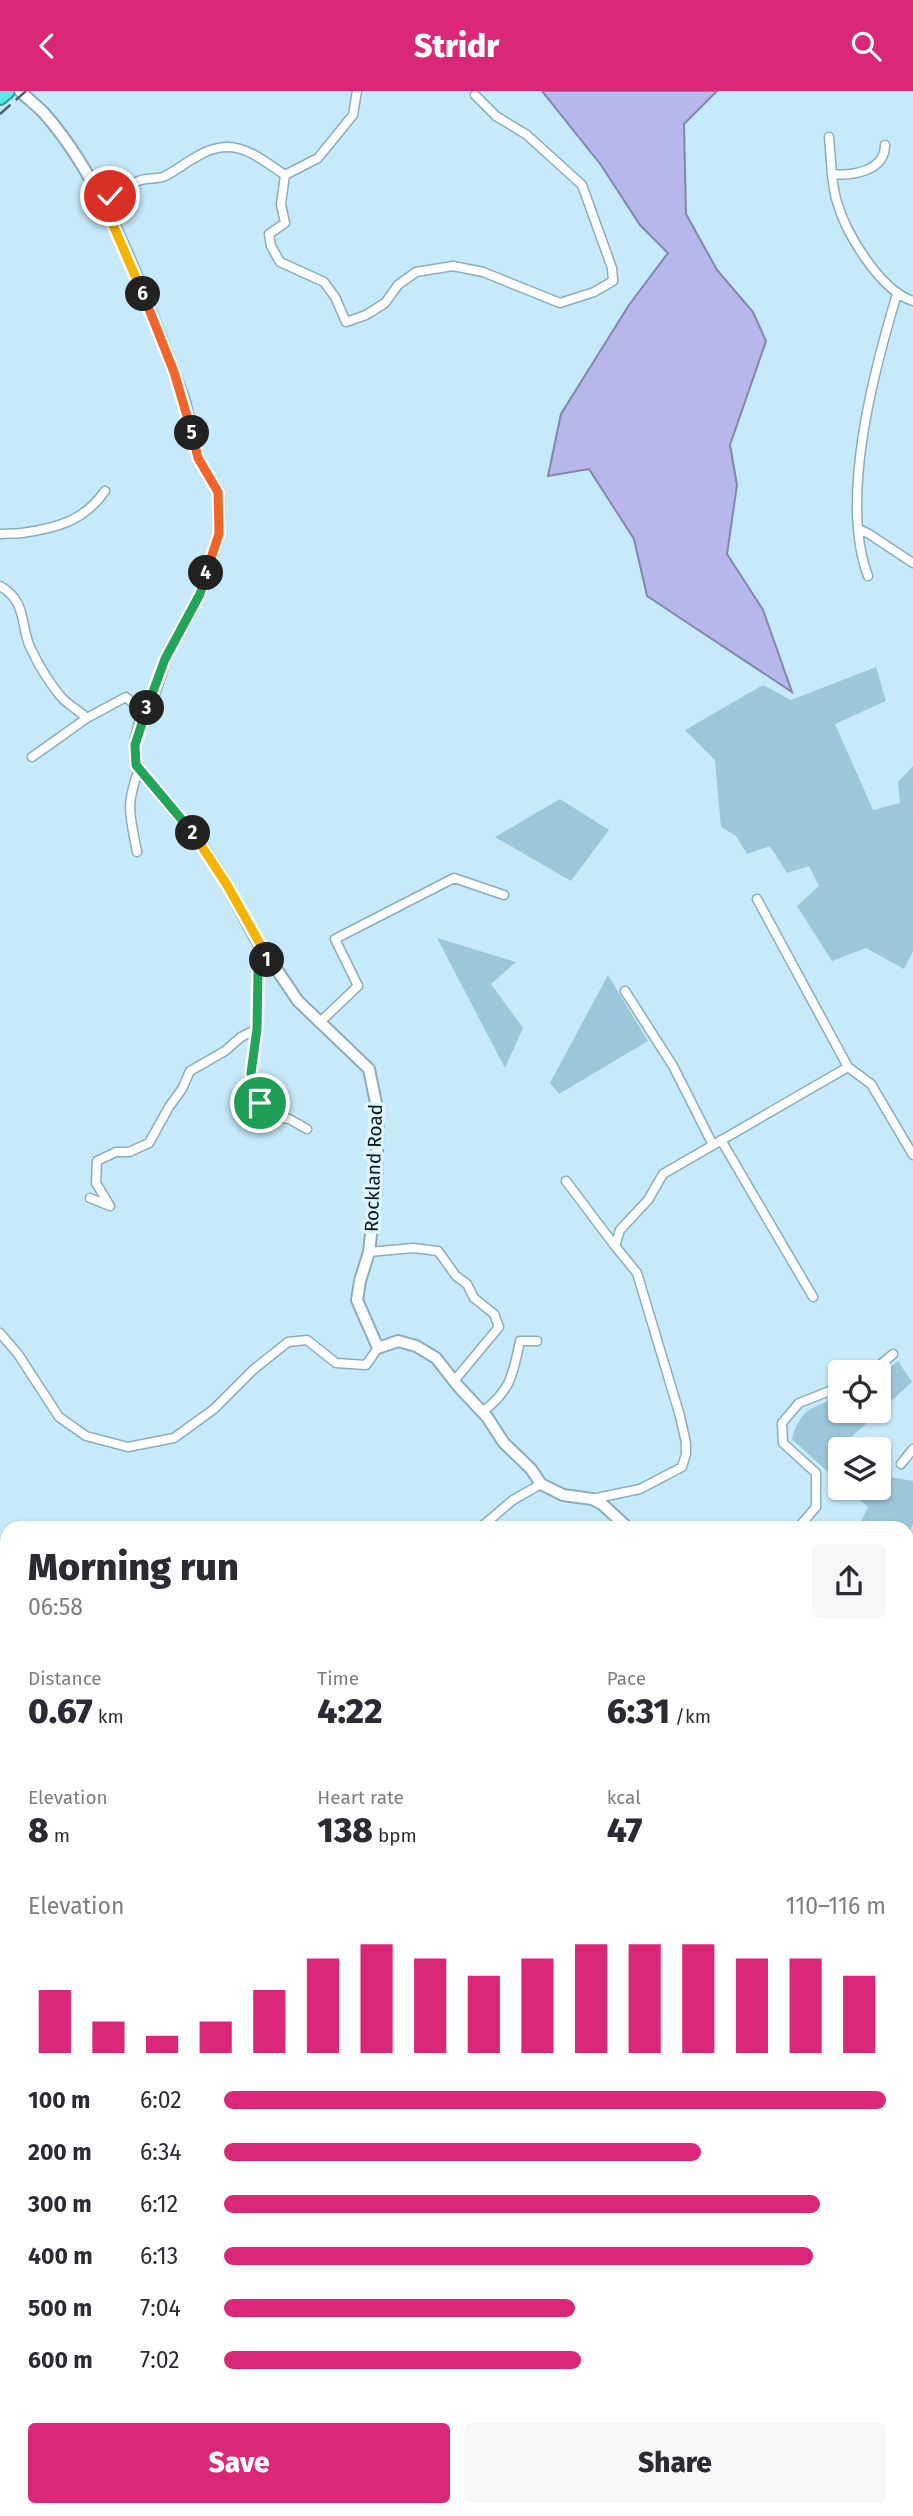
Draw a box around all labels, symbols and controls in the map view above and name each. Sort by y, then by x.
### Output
icon: back [28,27,66,65]
text: Stridr [414,27,499,65]
icon: search [847,27,885,65]
pin [80,166,140,226]
icon: check [91,177,129,215]
pin: 6 [125,277,160,311]
text: 6 [137,282,148,305]
pin: 5 [174,415,210,451]
text: 5 [186,421,197,444]
pin: 4 [188,555,224,591]
text: 4 [200,561,211,584]
pin: 3 [130,691,164,725]
text: 3 [142,696,151,719]
pin: 2 [176,815,210,851]
text: 2 [188,821,197,844]
pin: 1 [250,943,284,977]
text: 1 [262,948,271,971]
pin [230,1073,290,1133]
icon: arrive [241,1084,279,1122]
street label: Rockland Road [360,1104,387,1233]
map controls [828,1360,891,1500]
button: locate [828,1360,891,1423]
button: layers [828,1437,891,1500]
text: Morning run [28,1544,239,1590]
button: share [812,1544,886,1618]
text: 06:58 [28,1593,83,1621]
text: Distance [28,1667,102,1690]
text: Time [317,1667,359,1690]
text: Pace [607,1667,646,1690]
text: 0.67 [28,1690,93,1732]
text: 4:22 [317,1690,382,1732]
text: 6:31 [607,1690,670,1732]
text: km [93,1705,124,1728]
text: /km [670,1705,711,1728]
text: Elevation [28,1786,108,1809]
text: Heart rate [317,1786,404,1809]
text: kcal [607,1786,641,1809]
text: 8 [28,1809,49,1851]
text: 138 [317,1809,373,1851]
text: 47 [607,1809,642,1851]
text: m [49,1824,70,1847]
text: bpm [373,1824,417,1847]
text: Elevation [28,1892,124,1920]
text: 110–116 m [786,1892,886,1920]
text: 100 m [28,2086,90,2114]
text: 6:02 [140,2086,182,2114]
text: 200 m [28,2138,92,2166]
text: 6:34 [140,2138,182,2166]
text: 300 m [28,2190,92,2218]
text: 6:12 [140,2190,178,2218]
text: 400 m [28,2242,93,2270]
text: 6:13 [140,2242,178,2270]
text: 500 m [28,2294,92,2322]
text: 7:04 [140,2294,181,2322]
text: 600 m [28,2346,93,2374]
text: 7:02 [140,2346,180,2374]
button: Save [28,2423,450,2503]
button: Share [464,2423,886,2503]

